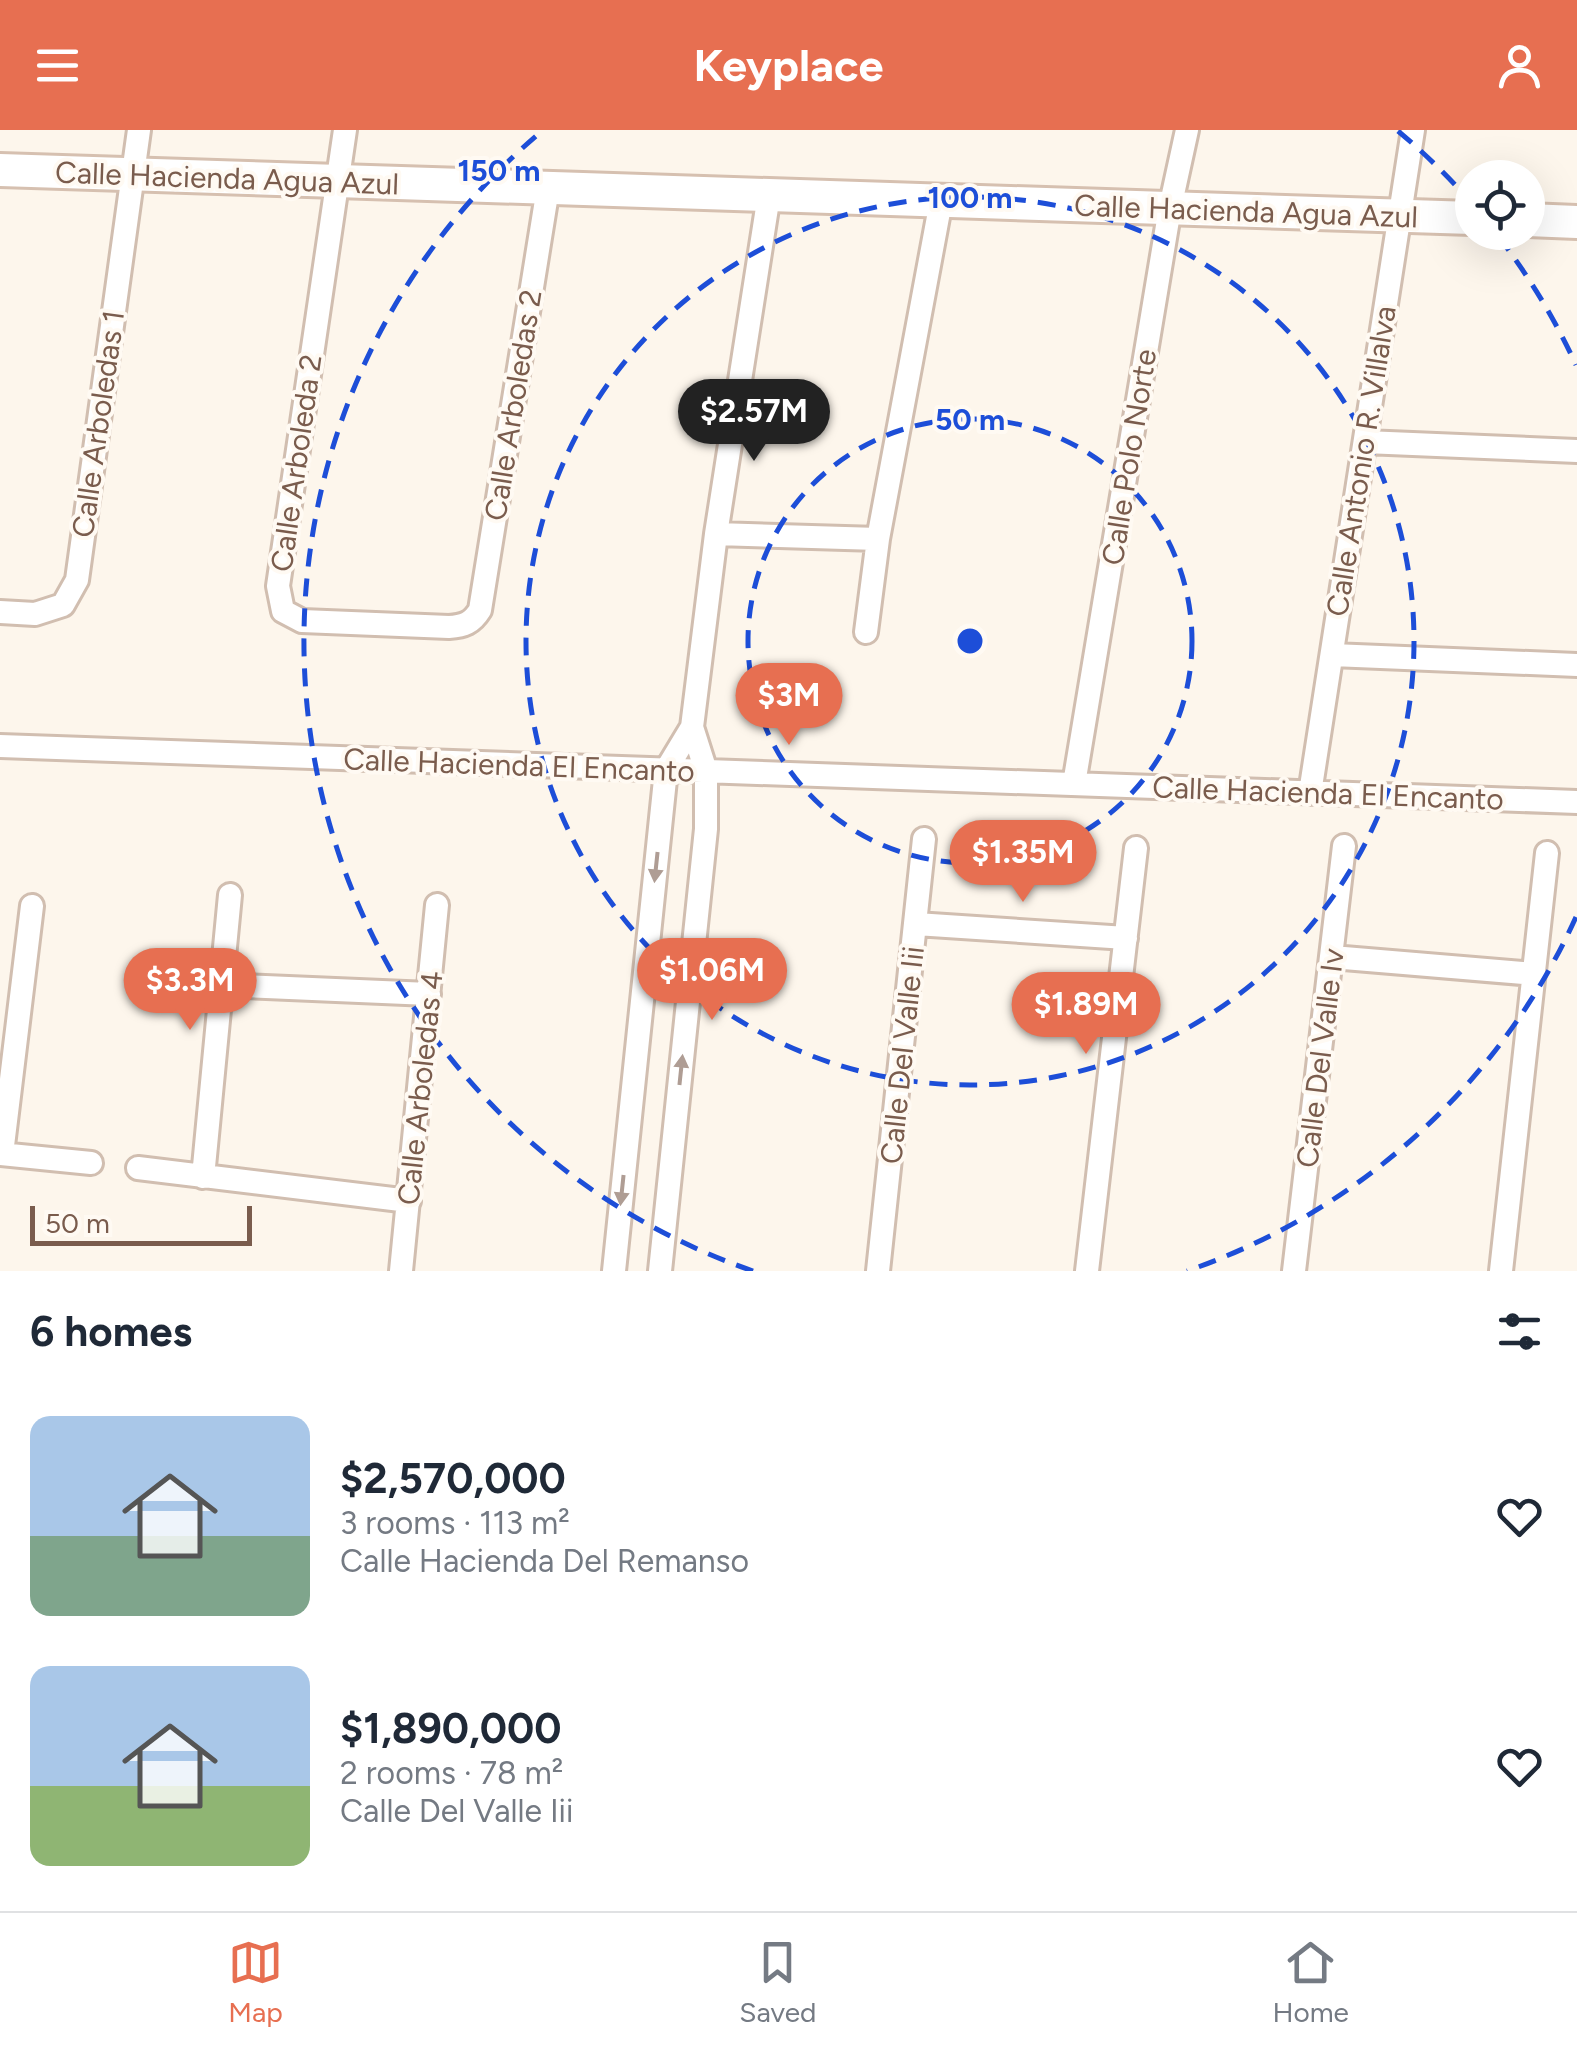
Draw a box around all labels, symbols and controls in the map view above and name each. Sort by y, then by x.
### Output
icon: menu [30,38,85,93]
text: Keyplace [693,38,884,92]
icon: person [1492,38,1547,93]
text: 150 m [458,152,540,189]
street label: Calle Hacienda Agua Azul [55,154,399,202]
map controls [1455,160,1545,250]
button: locate [1455,160,1545,250]
text: 100 m [928,179,1012,216]
street label: Calle Hacienda Agua Azul [1074,187,1418,235]
street label: Calle Arboledas 2 [476,287,550,523]
street label: Calle Antonio R. Villalva [1318,303,1404,619]
street label: Calle Arboledas 1 [64,308,132,540]
street label: Calle Polo Norte [1094,346,1164,568]
street label: Calle Arboleda 2 [262,352,330,574]
pin: $2.57M [673,379,835,464]
text: $2.57M [700,392,808,430]
text: 50 m [935,401,1005,438]
centre of rings [952,623,988,659]
pin: $3M [741,663,837,748]
text: $3M [758,676,820,714]
street label: Calle Hacienda El Encanto [343,740,695,790]
street label: Calle Hacienda El Encanto [1152,768,1504,818]
pin: $1.35M [942,820,1104,905]
text: $1.35M [972,833,1074,871]
one-way arrow [647,852,663,883]
pin: $1.06M [631,938,793,1023]
street label: Calle Del Valle Iii [872,944,932,1166]
street label: Calle Del Valle Iv [1288,946,1352,1170]
pin: $3.3M [120,948,260,1033]
text: $1.06M [659,951,765,989]
text: $3.3M [146,961,234,999]
street label: Calle Arboledas 4 [389,969,451,1207]
pin: $1.89M [1005,972,1167,1057]
text: $1.89M [1034,985,1138,1023]
one-way arrow [673,1053,689,1085]
one-way arrow [614,1175,630,1207]
scale bar [30,1201,252,1246]
text: 50 m [45,1206,110,1240]
icon: filters [1492,1304,1547,1359]
text: 6 homes [30,1306,192,1357]
text: $2,570,000 [340,1453,566,1504]
icon: home [110,1456,230,1576]
icon: heart [1492,1489,1547,1544]
text: 3 rooms · 113 m² [340,1504,570,1542]
text: Calle Hacienda Del Remanso [340,1542,749,1580]
text: $1,890,000 [340,1703,562,1754]
icon: home [110,1706,230,1826]
icon: heart [1492,1739,1547,1794]
text: 2 rooms · 78 m² [340,1754,563,1792]
text: Calle Del Valle Iii [340,1792,573,1830]
tab: Map [228,1935,283,2029]
tab: Saved [739,1935,816,2029]
tab: Home [1273,1935,1349,2029]

